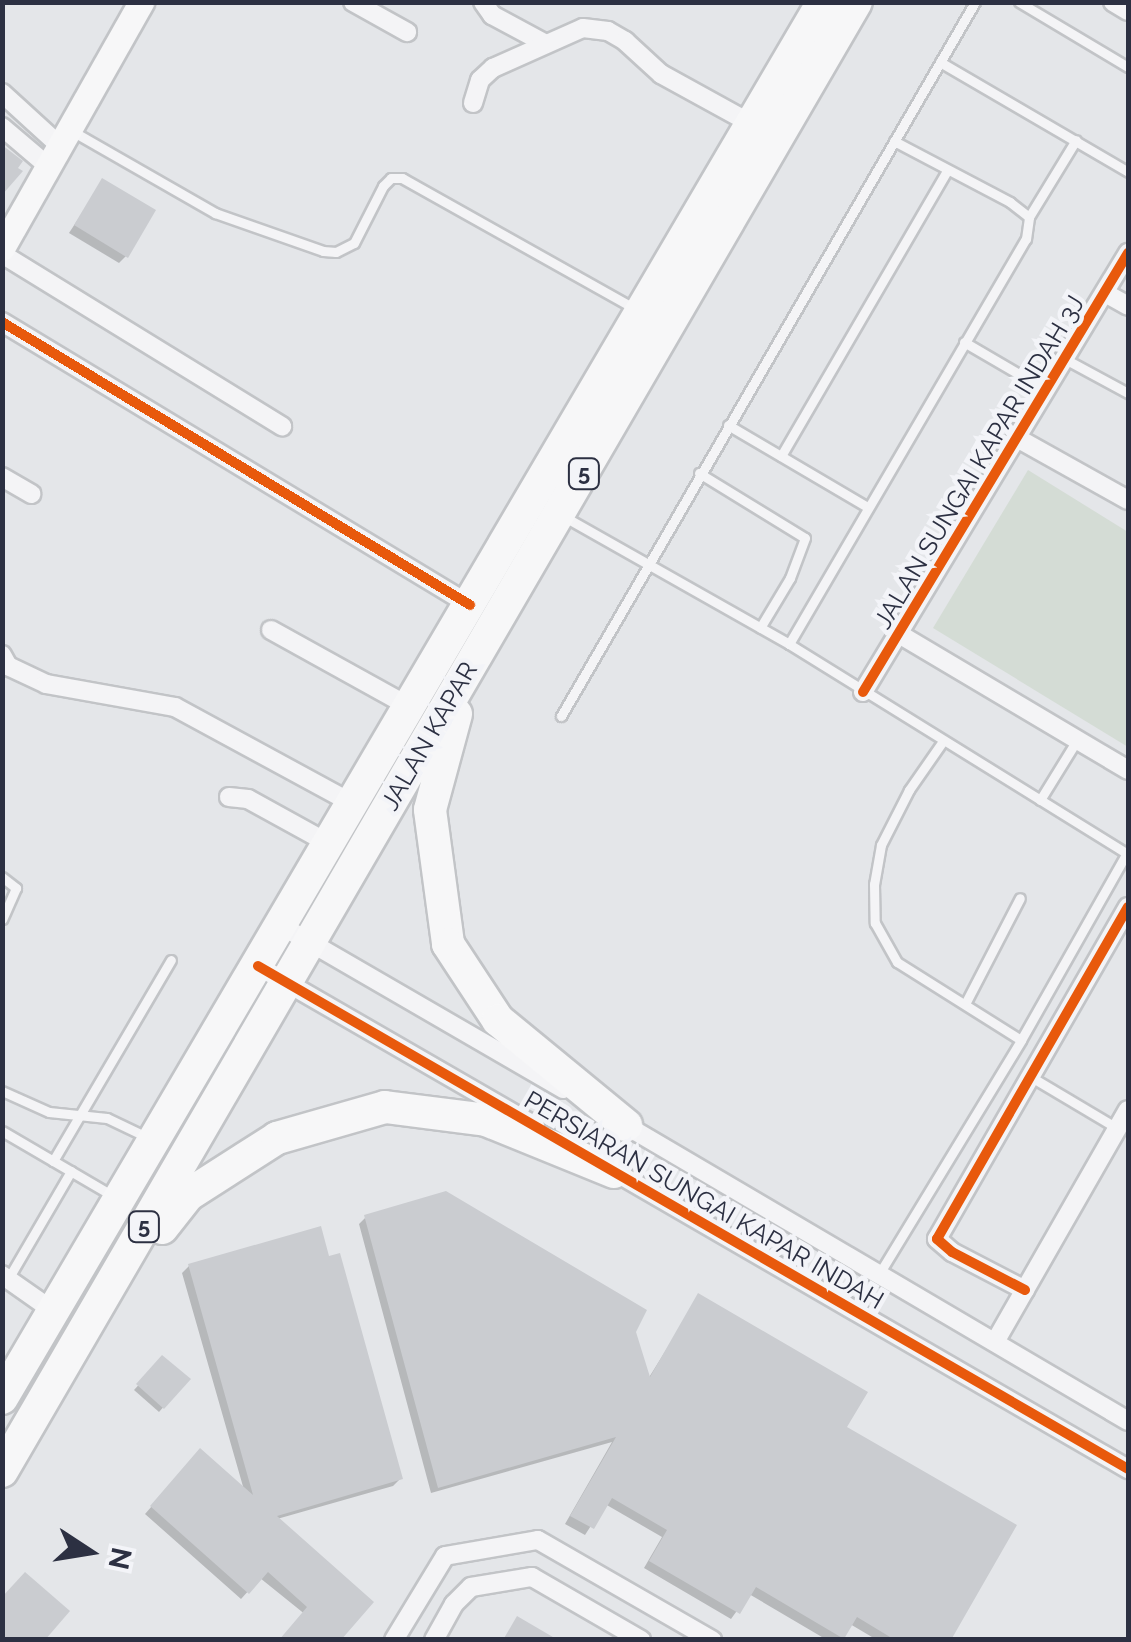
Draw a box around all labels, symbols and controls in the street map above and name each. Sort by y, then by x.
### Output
street label: JALAN SUNGAI KAPAR INDAH 3J [867,290,1091,634]
road number: 5 [566,457,602,491]
street label: JALAN KAPAR [374,657,484,815]
street label: PERSIARAN SUNGAI KAPAR INDAH [519,1085,889,1315]
road number: 5 [126,1210,162,1244]
north arrow [40,1502,140,1602]
text: N [101,1544,138,1572]

